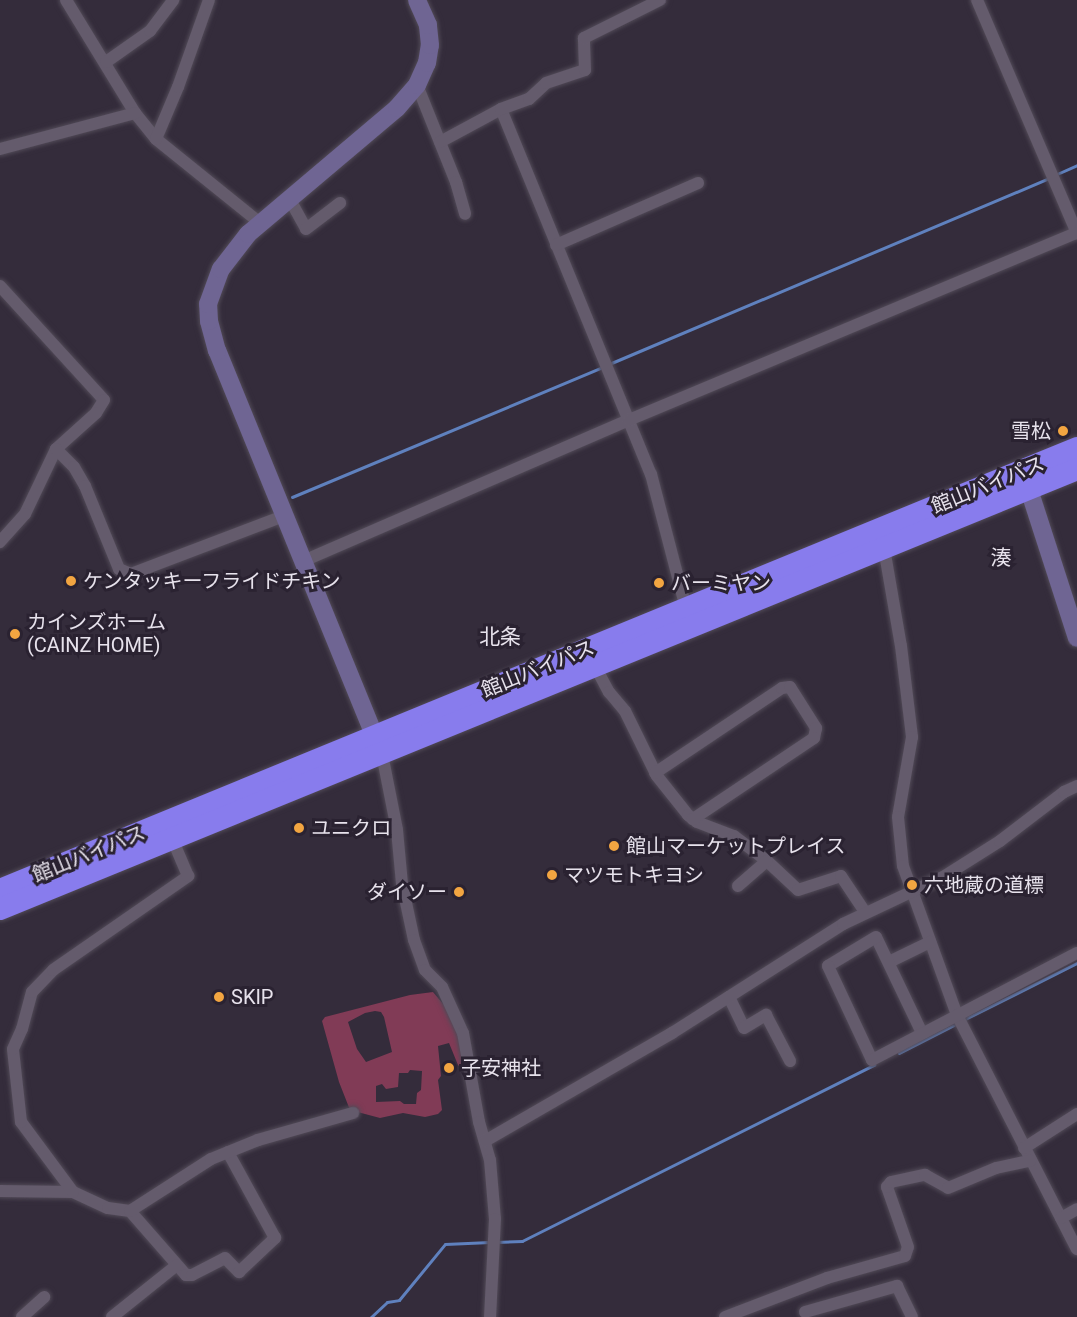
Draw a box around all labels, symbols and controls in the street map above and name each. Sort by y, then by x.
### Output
place label: 雪松 [1011,419,1051,443]
marker: 雪松 [1056,424,1070,438]
street label: 館山バイパス [928,451,1048,519]
district label: 湊 [991,545,1011,571]
place label: ケンタッキーフライドチキン [83,569,343,593]
place label: バーミヤン [671,571,771,595]
marker: ケンタッキーフライドチキン [64,574,78,588]
marker: バーミヤン [652,576,666,590]
place label: カインズホーム (CAINZ HOME) [27,610,167,657]
district label: 北条 [479,624,521,650]
marker: カインズホーム (CAINZ HOME) [8,627,22,641]
street label: 館山バイパス [478,635,598,703]
place label: ユニクロ [311,816,391,840]
street label: 館山バイパス [29,820,149,888]
marker: ユニクロ [292,821,306,835]
place label: 館山マーケットプレイス [626,834,846,858]
marker: 館山マーケットプレイス [607,839,621,853]
place label: マツモトキヨシ [564,863,704,887]
marker: マツモトキヨシ [545,868,559,882]
place label: 六地蔵の道標 [924,873,1044,897]
marker: 六地蔵の道標 [905,878,919,892]
place label: ダイソー [367,880,447,904]
marker: ダイソー [452,885,466,899]
place label: SKIP [231,985,273,1009]
marker: SKIP [212,990,226,1004]
place label: 子安神社 [461,1056,541,1080]
marker: 子安神社 [442,1061,456,1075]

